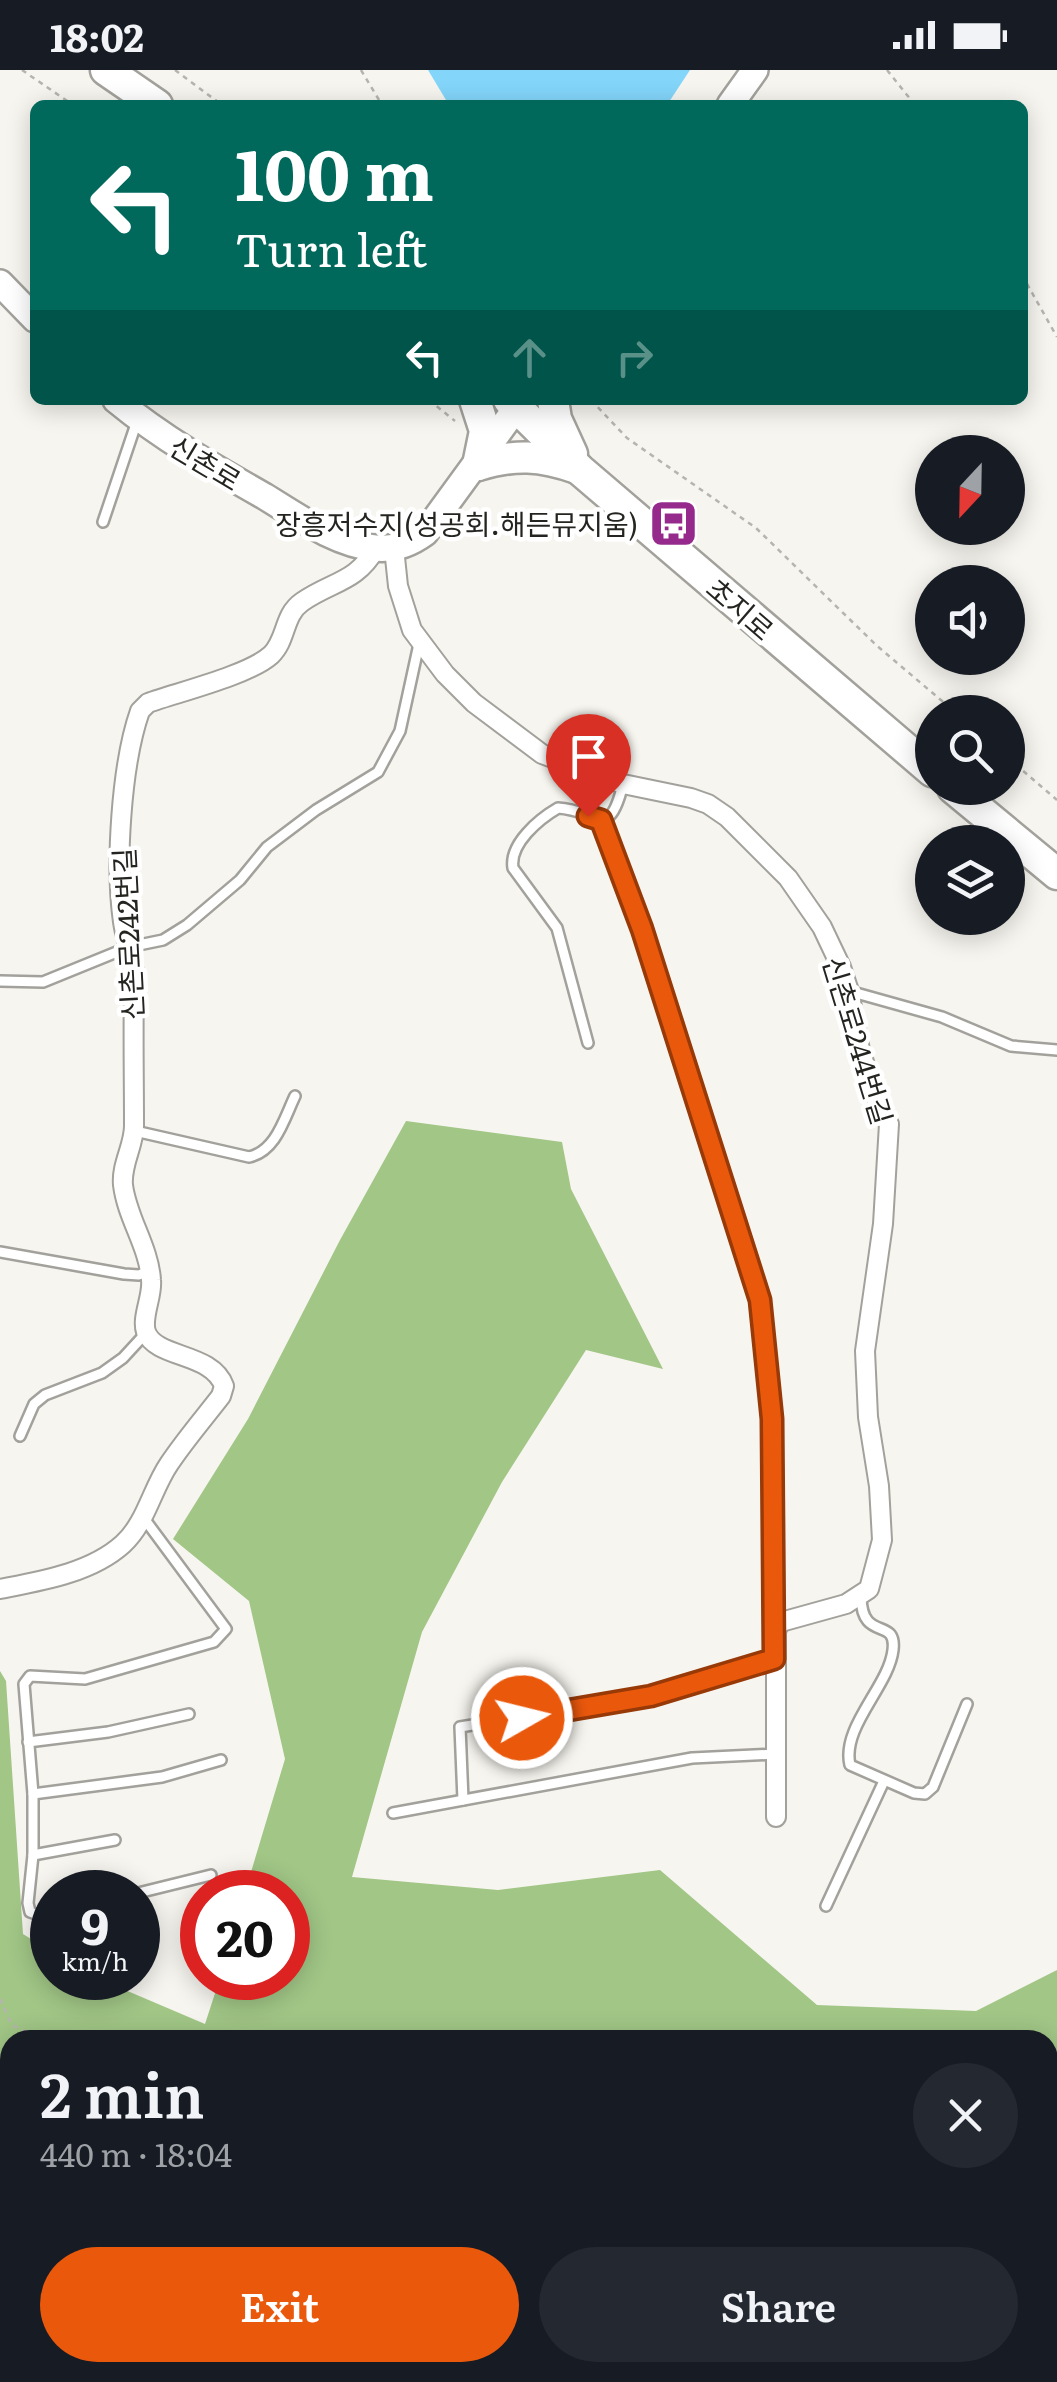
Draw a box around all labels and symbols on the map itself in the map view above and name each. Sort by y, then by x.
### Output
street label: 신촌로 [162,424,250,500]
north arrow [915,435,1025,545]
bus stop icon: 장흥저수지(성공회.해든뮤지움) [647,497,699,549]
place label: 장흥저수지(성공회.해든뮤지움) [275,502,638,544]
street label: 초지로 [698,567,784,649]
pin [546,714,631,817]
street label: 신촌로242번길 [102,847,152,1021]
street label: 신촌로244번길 [814,951,904,1129]
position arrow [470,1666,574,1770]
speed limit sign: 20 [180,1870,310,2000]

